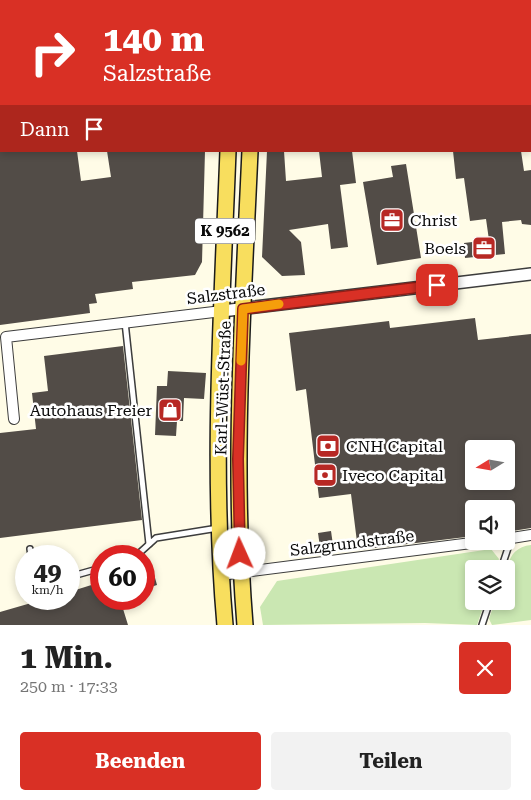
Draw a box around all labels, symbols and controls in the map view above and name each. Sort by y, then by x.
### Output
text: 140 m [103,19,204,60]
icon: right [20,20,85,85]
text: Salzstraße [103,61,211,86]
icon: arrive [80,115,108,143]
text: Dann [20,118,70,141]
office icon: Christ [379,207,405,233]
place label: Christ [410,211,457,230]
road number: K 9562 [195,218,255,244]
office icon: Boels [471,235,497,261]
place label: Boels [424,239,466,258]
pin [416,264,458,306]
icon: arrive [423,271,451,299]
street label: Salzstraße [186,280,266,308]
street label: Karl-Wüst-Straße [211,320,235,456]
shop icon: Autohaus Freier [157,397,183,423]
place label: Autohaus Freier [30,401,152,420]
bank icon: CNH Capital [315,433,341,459]
place label: CNH Capital [346,437,443,456]
north arrow [465,440,515,490]
map controls [465,440,515,610]
bank icon: Iveco Capital [312,462,338,488]
place label: Iveco Capital [342,466,444,485]
button: sound [465,500,515,550]
street label: Salzgrundstraße [289,526,415,560]
position arrow [213,527,265,579]
speed limit sign: 60 [90,545,155,610]
text: 49 [33,557,62,586]
button: layers [465,560,515,610]
text: km/h [31,583,64,597]
text: 1 Min. [20,640,113,675]
button: close [459,642,511,694]
text: 250 m · 17:33 [20,677,118,696]
button: Beenden [20,732,261,790]
button: Teilen [271,732,511,790]

